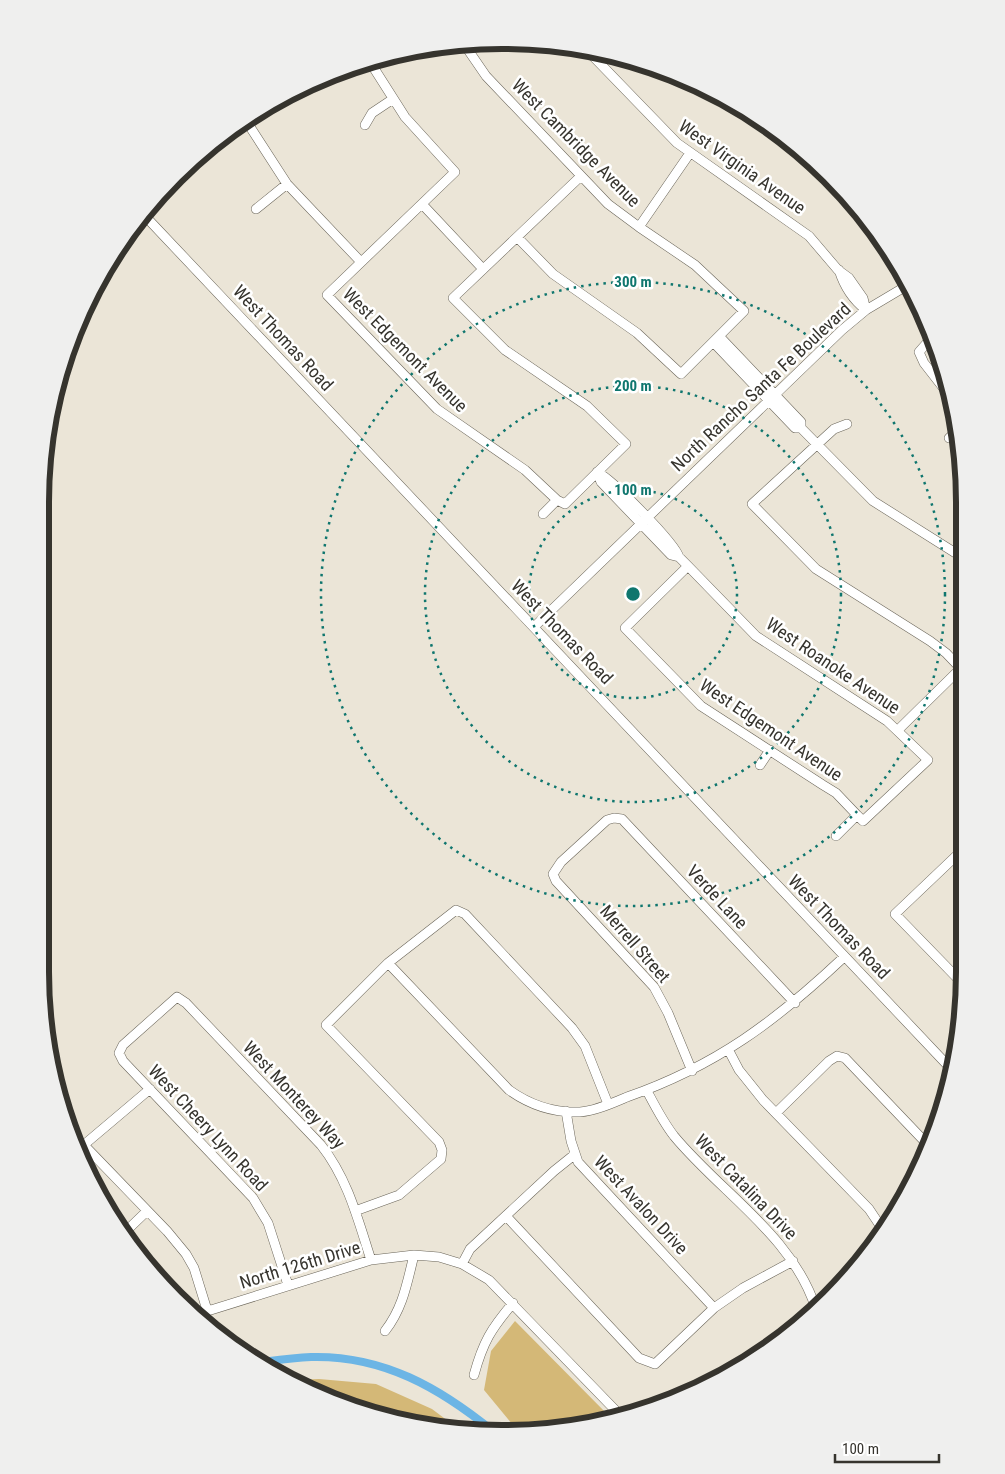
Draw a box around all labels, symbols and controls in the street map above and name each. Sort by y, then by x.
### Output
street label: West Cambridge Avenue [508,74,645,211]
street label: West Virginia Avenue [675,115,810,218]
text: 300 m [614,273,652,291]
street label: West Thomas Road [229,280,338,395]
street label: West Edgemont Avenue [339,283,472,416]
street label: North Rancho Santa Fe Boulevard [667,298,855,475]
text: 200 m [614,377,652,395]
text: 100 m [614,481,652,499]
street label: West Thomas Road [507,575,617,688]
centre of rings [624,585,642,603]
street label: West Roanoke Avenue [762,613,904,718]
street label: West Edgemont Avenue [696,674,846,785]
street label: Verde Lane [683,861,752,933]
street label: West Thomas Road [784,870,894,983]
street label: Merrell Street [596,901,675,987]
street label: West Monterey Way [239,1037,350,1153]
street label: West Cheery Lynn Road [144,1060,272,1195]
street label: West Catalina Drive [691,1130,802,1244]
street label: West Avalon Drive [590,1151,693,1258]
street label: North 126th Drive [237,1236,363,1293]
scale bar [835,1432,939,1464]
text: 100 m [842,1440,879,1458]

